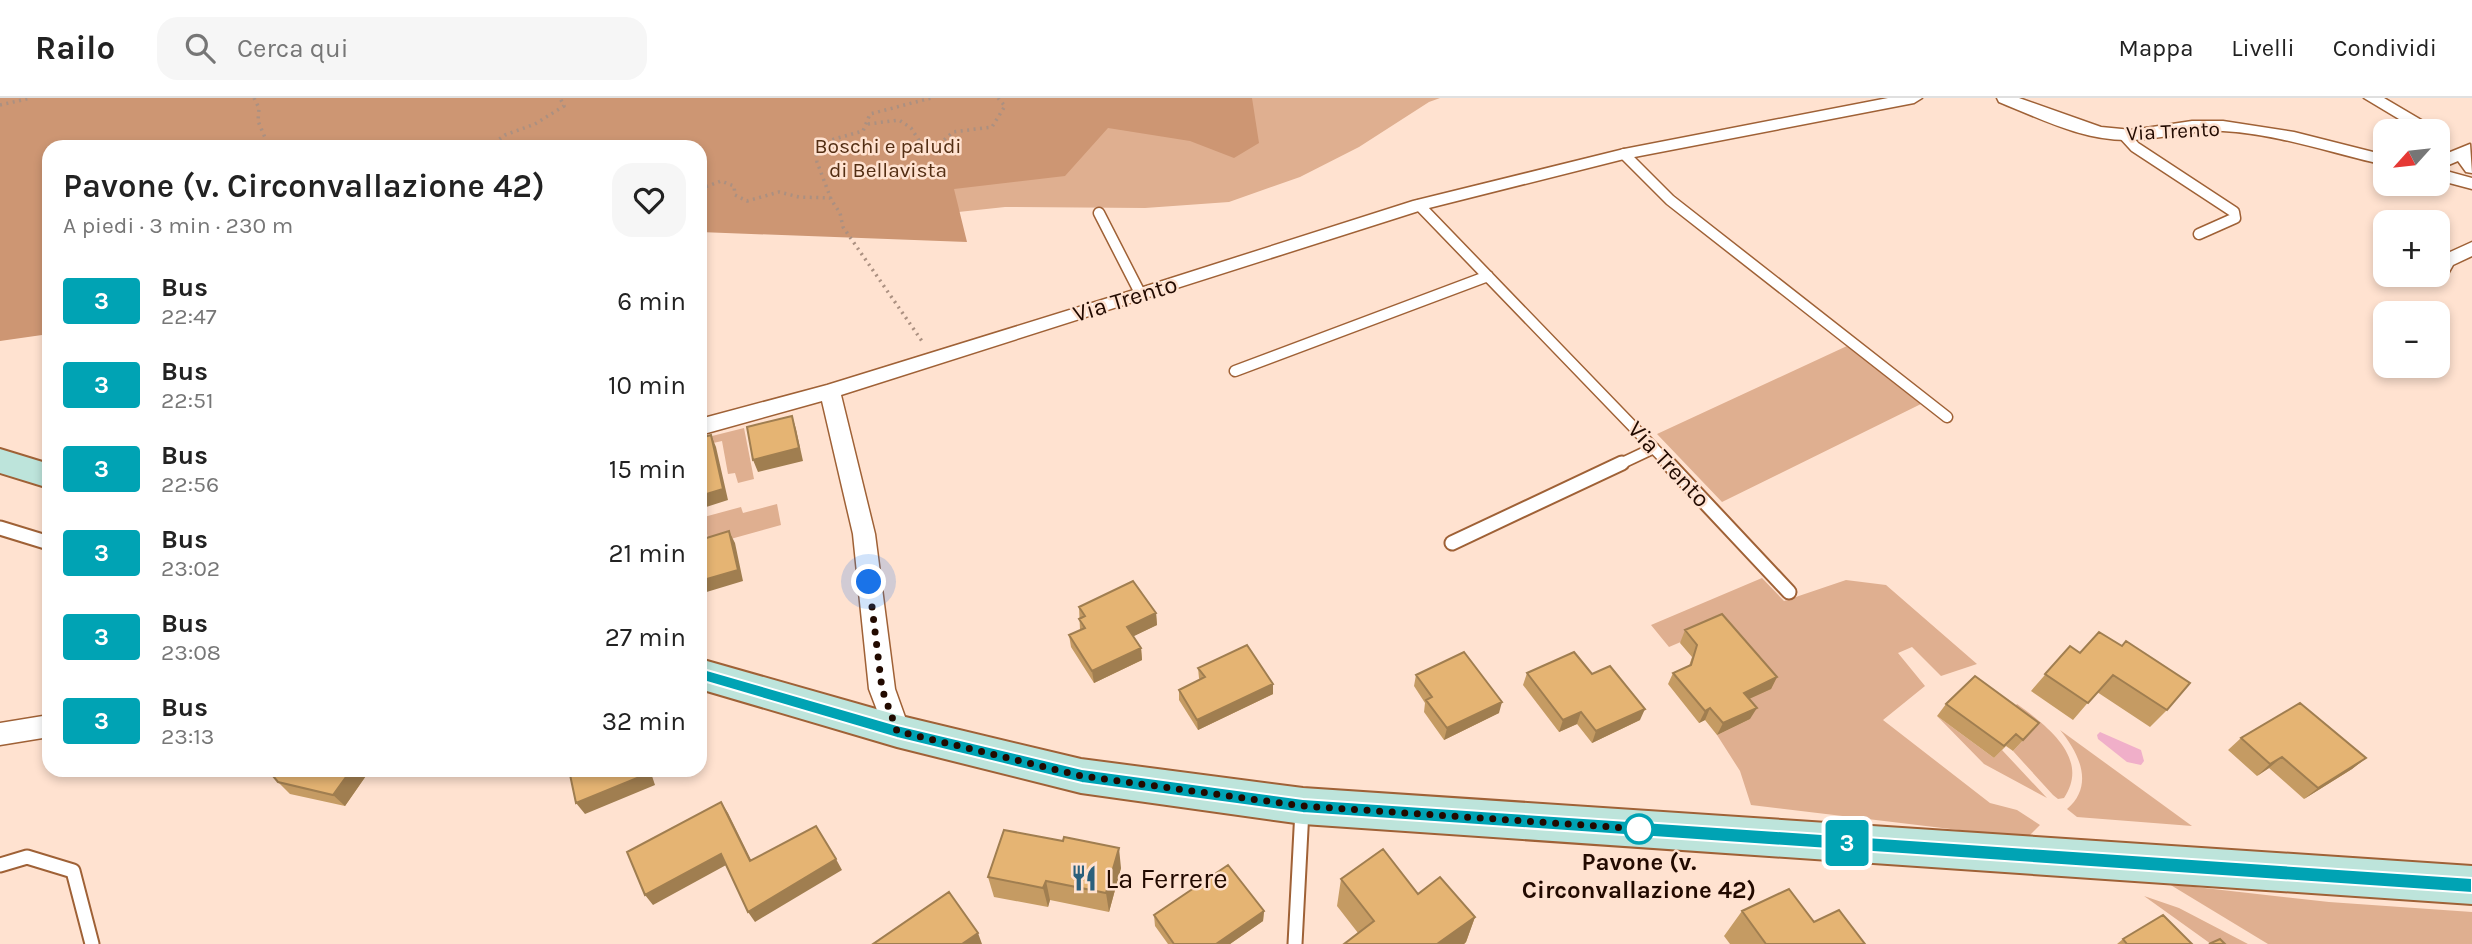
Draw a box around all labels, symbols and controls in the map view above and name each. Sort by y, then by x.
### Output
search box [157,17,647,80]
text: Railo [35,29,115,67]
icon: search [181,29,219,67]
text: Cerca qui [237,33,348,64]
text: Mappa [2119,34,2193,62]
text: Livelli [2231,34,2295,62]
text: Condividi [2333,34,2437,62]
street label: Via Trento [2125,117,2221,145]
north arrow [2373,119,2450,196]
map controls [2373,119,2450,378]
park label: Boschi e paludi di Bellavista [814,134,962,182]
button: heart [612,163,686,237]
text: Pavone (v. Circonvallazione 42) [63,167,545,205]
button: + [2373,210,2450,287]
text: A piedi · 3 min · 230 m [63,212,293,239]
street label: Via Trento [1070,270,1180,328]
text: Bus [161,272,208,303]
text: 6 min [617,286,686,317]
text: 3 [94,287,109,315]
button: − [2373,301,2450,378]
text: 22:47 [161,303,217,330]
text: Bus [161,356,208,387]
text: 10 min [608,370,686,401]
text: 3 [94,371,109,399]
text: 22:51 [161,387,214,414]
street label: Via Trento [1622,415,1716,513]
text: Bus [161,440,208,471]
text: 15 min [609,454,686,485]
text: 3 [94,455,109,483]
text: 22:56 [161,471,219,498]
text: Bus [161,524,208,555]
text: 21 min [608,538,686,569]
text: 3 [94,539,109,567]
text: 23:02 [161,555,220,582]
your location [851,564,886,599]
text: Bus [161,608,208,639]
text: 27 min [605,622,686,653]
text: 3 [94,623,109,651]
text: 23:08 [161,639,221,666]
text: Bus [161,692,208,723]
text: 32 min [602,706,686,737]
text: 3 [94,707,109,735]
text: 23:13 [161,723,214,750]
marker: Pavone (v. Circonvallazione 42) [1624,814,1654,844]
line badge: 3 [1824,820,1870,866]
text: 3 [1840,829,1854,857]
place label: Pavone (v. Circonvallazione 42) [1522,848,1756,904]
place label: La Ferrere [1105,862,1228,895]
restaurant icon: La Ferrere [1069,863,1099,893]

